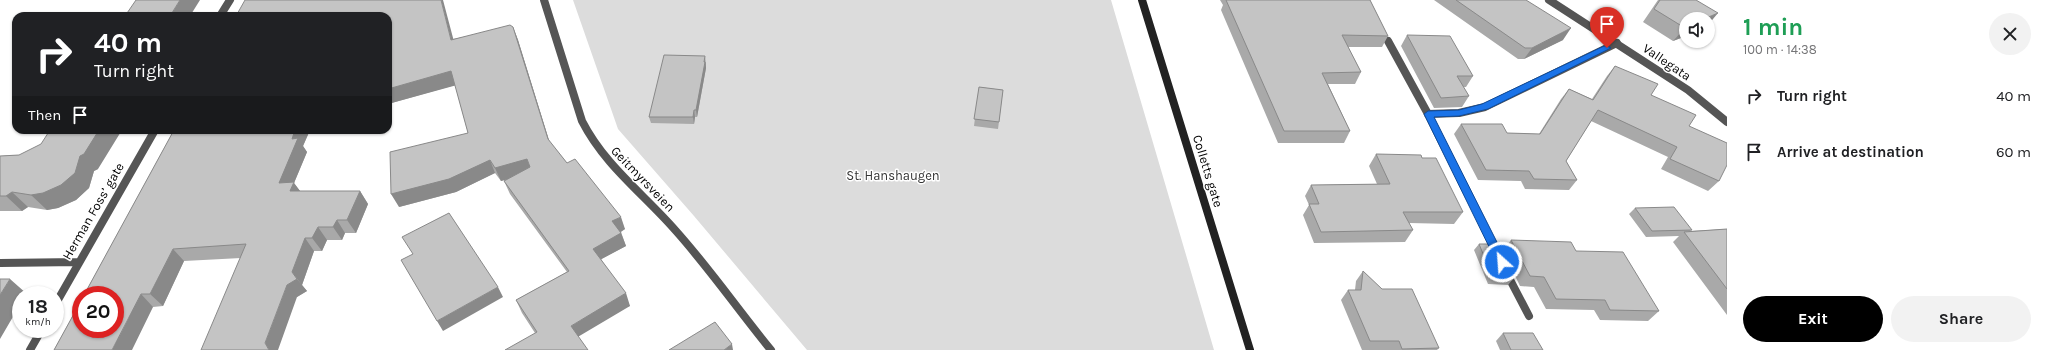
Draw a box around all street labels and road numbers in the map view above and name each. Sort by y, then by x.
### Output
street label: Vallegata [1640,41,1694,83]
street label: Colletts gate [1190,133,1226,209]
street label: Geitmyrsveien [608,143,678,215]
street label: Herman Foss’ gate [59,160,127,262]

